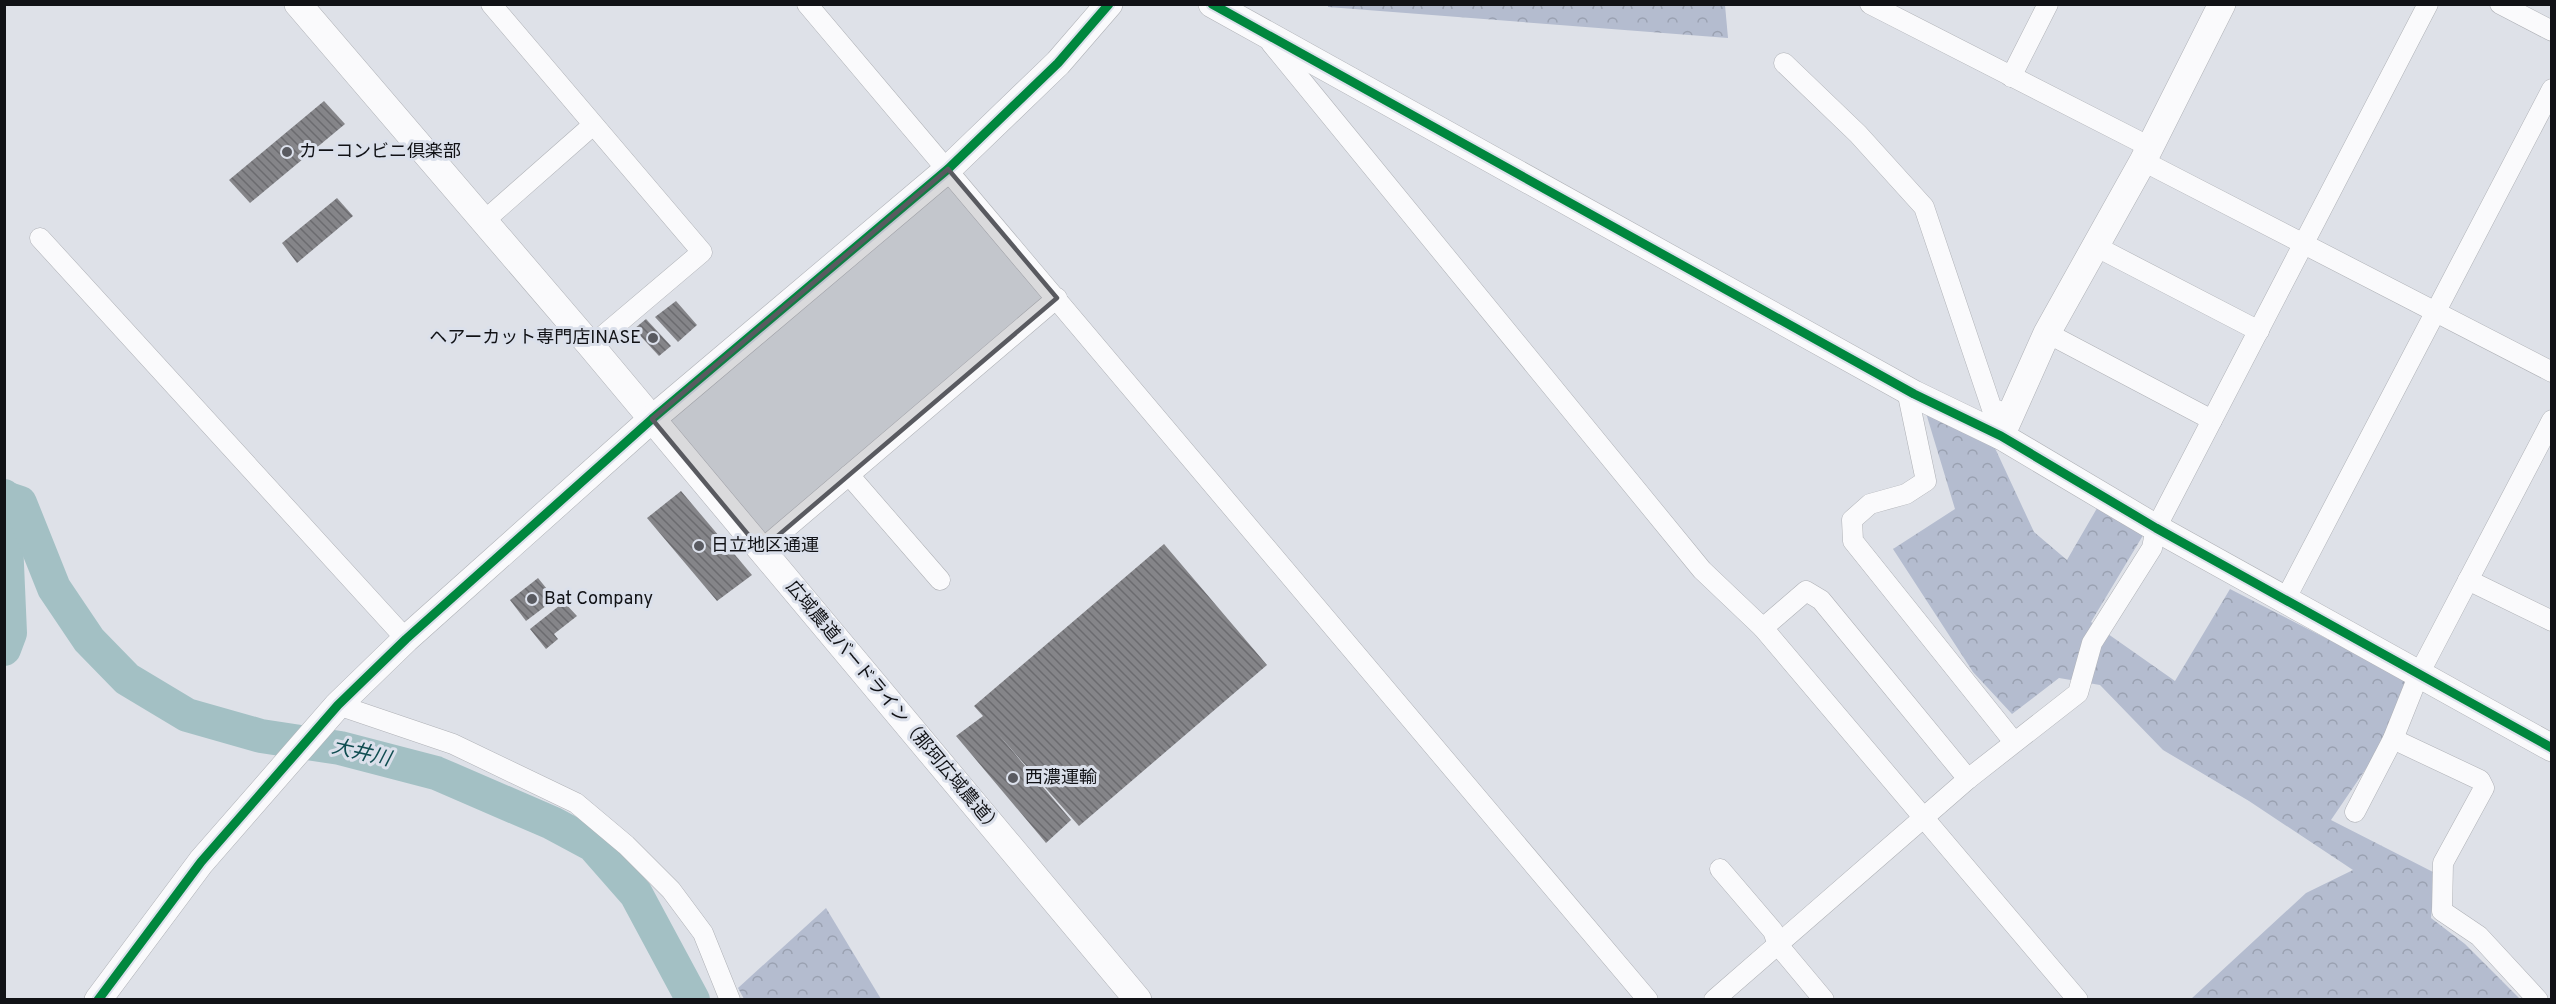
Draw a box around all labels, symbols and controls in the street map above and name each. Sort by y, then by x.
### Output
place label: カーコンビニ倶楽部 [299,141,461,164]
marker: カーコンビニ倶楽部 [280,145,294,159]
place label: ヘアーカット専門店INASE [429,327,641,350]
marker: ヘアーカット専門店INASE [646,331,660,345]
place label: 日立地区通運 [711,535,819,558]
marker: 日立地区通運 [692,539,706,553]
street label: 広域農道バードライン（那珂広域農道） [780,577,1006,839]
place label: Bat Company [544,588,653,611]
marker: Bat Company [525,592,539,606]
water label: 大井川 [329,735,395,774]
place label: 西濃運輸 [1025,767,1097,790]
marker: 西濃運輸 [1006,771,1020,785]

